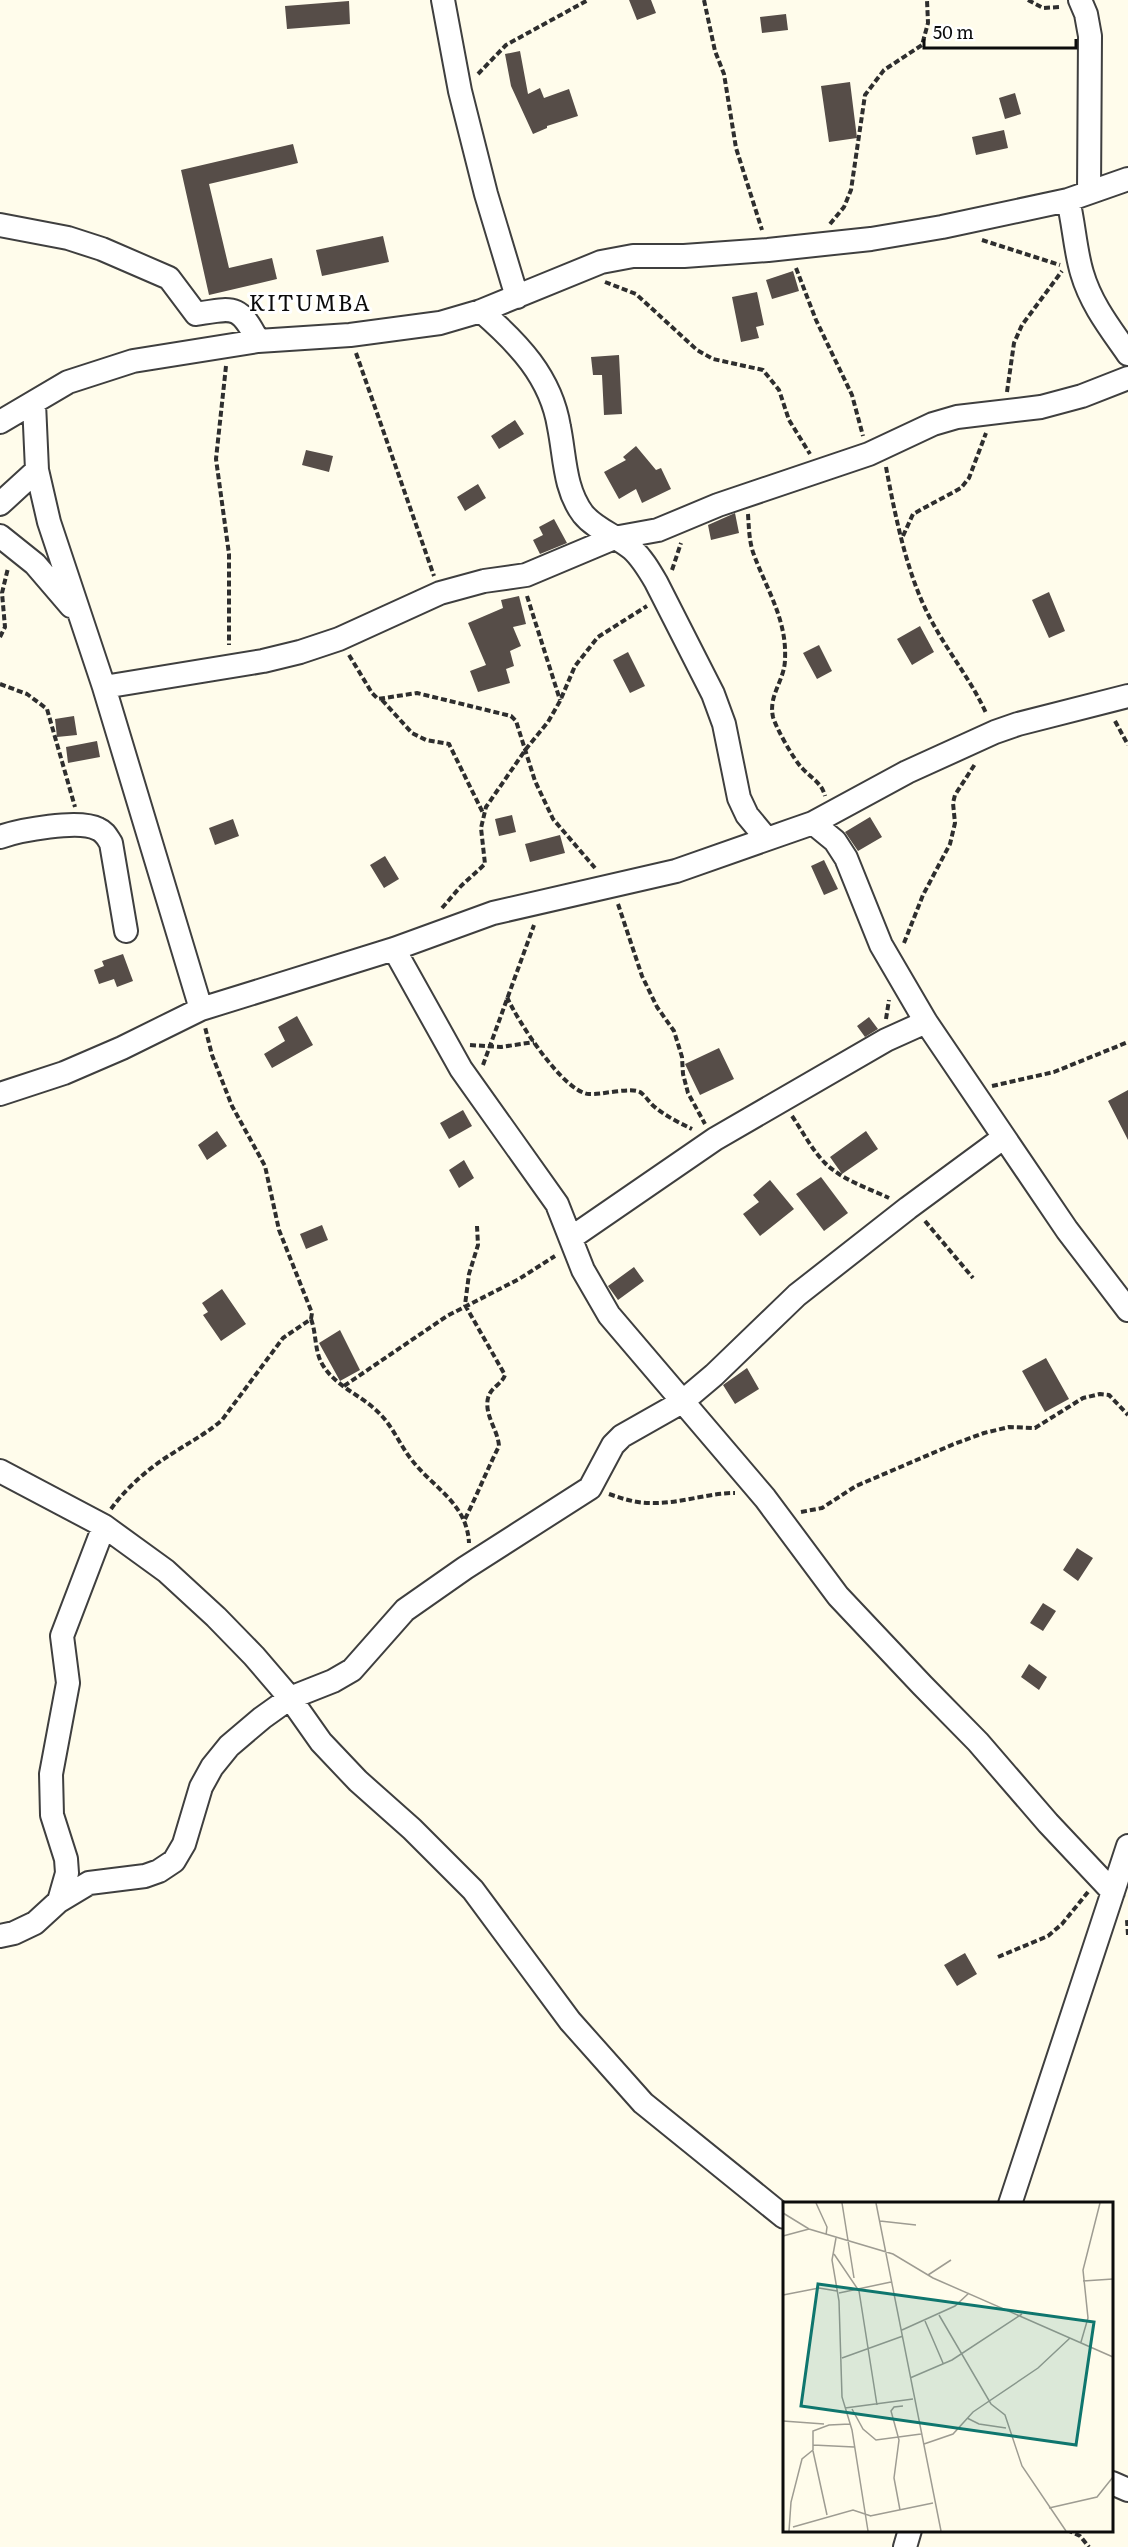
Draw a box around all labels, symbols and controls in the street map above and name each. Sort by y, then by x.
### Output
scale bar [924,12,1076,50]
text: 50 m [933,18,974,45]
district label: KITUMBA [249,285,371,318]
inset map [783,2202,1113,2532]

